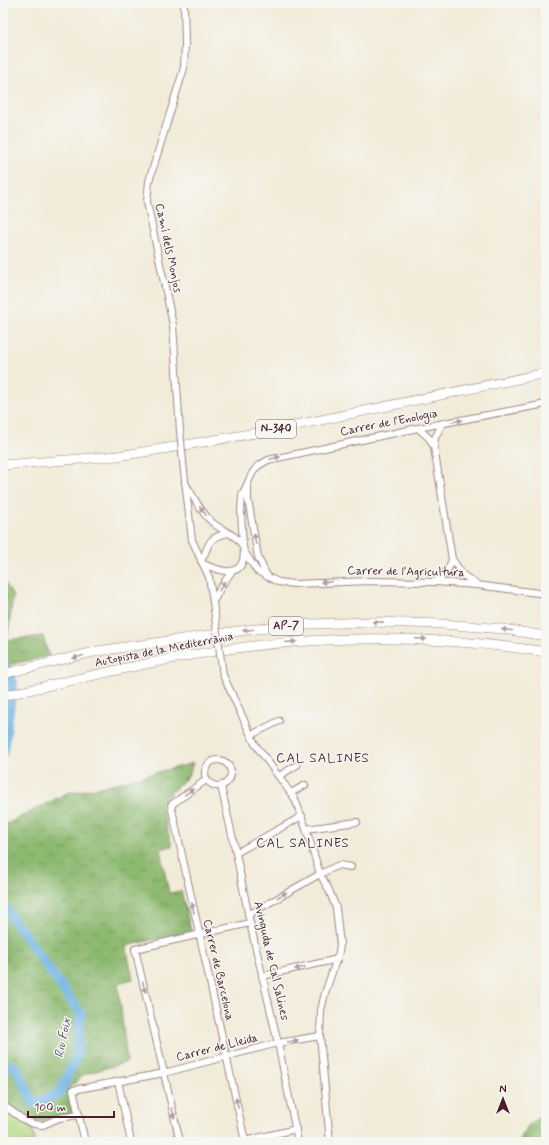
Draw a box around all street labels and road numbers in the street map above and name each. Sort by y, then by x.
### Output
street label: Camí dels Monjos [151,202,185,295]
street label: Carrer de l'Enologia [339,406,439,440]
road number: N-340 [256,420,296,438]
street label: Carrer de l'Agricultura [347,563,465,581]
road number: AP-7 [269,617,303,635]
street label: Autopista de la Mediterrània [93,629,235,671]
street label: Avinguda de Cal Salines [249,900,293,1022]
street label: Carrer de Barcelona [199,918,237,1022]
street label: Carrer de Lleida [174,1030,260,1066]

